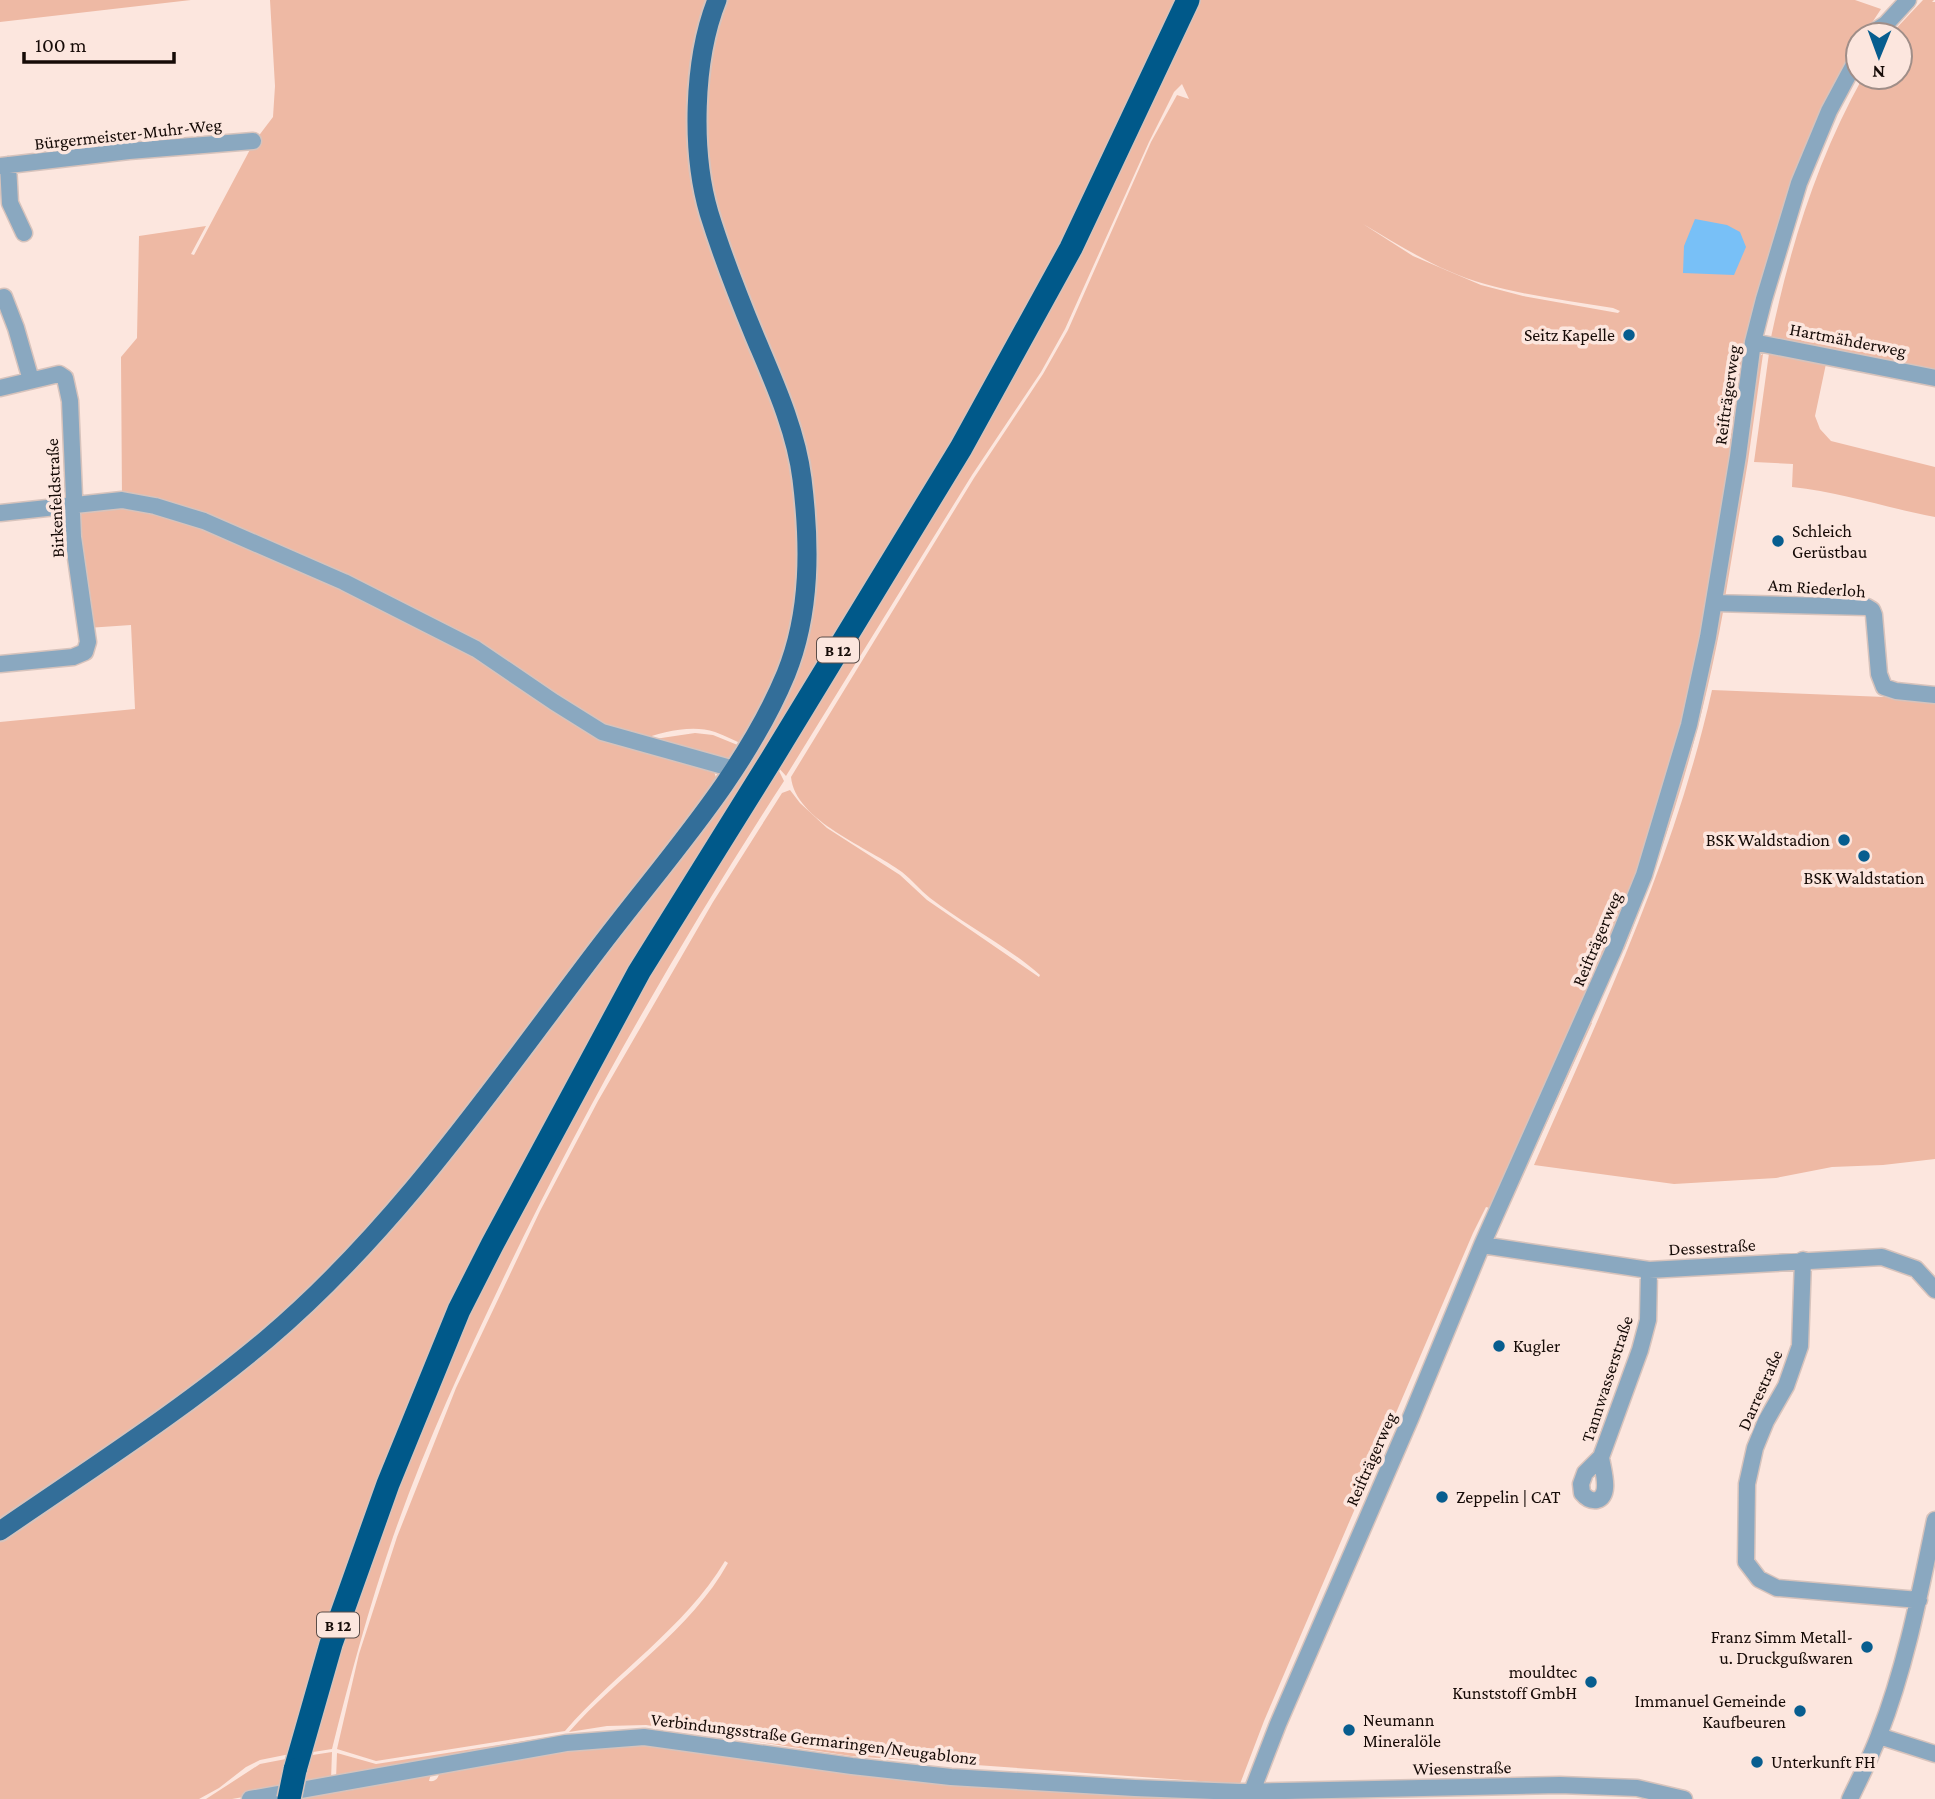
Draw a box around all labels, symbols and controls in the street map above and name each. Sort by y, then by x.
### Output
scale bar [24,21,175,65]
north arrow [1844,21,1914,91]
text: 100 m [35,33,87,57]
text: N [1872,62,1885,83]
street label: Bürgermeister-Muhr-Weg [33,114,223,154]
street label: Hartmähderweg [1788,319,1908,361]
place label: Seitz Kapelle [1524,325,1615,345]
marker: Seitz Kapelle [1621,327,1637,343]
street label: Reifträgerweg [1710,343,1744,446]
street label: Birkenfeldstraße [42,438,68,558]
place label: Schleich Gerüstbau [1792,521,1868,562]
marker: Schleich Gerüstbau [1770,533,1786,549]
street label: Am Riederloh [1768,575,1867,601]
road number: B 12 [817,638,859,663]
place label: BSK Waldstadion [1706,830,1830,850]
marker: BSK Waldstadion [1836,832,1852,848]
marker: BSK Waldstation [1856,848,1872,864]
place label: BSK Waldstation [1804,868,1925,888]
street label: Reifträgerweg [1568,888,1626,989]
street label: Dessestraße [1668,1235,1756,1259]
street label: Tannwasserstraße [1577,1313,1637,1445]
place label: Kugler [1513,1336,1561,1356]
marker: Kugler [1491,1338,1507,1354]
street label: Darrestraße [1733,1347,1787,1433]
street label: Reifträgerweg [1341,1409,1401,1509]
place label: Zeppelin | CAT [1456,1487,1561,1507]
marker: Zeppelin | CAT [1434,1489,1450,1505]
road number: B 12 [317,1612,359,1638]
place label: Franz Simm Metall- u. Druckgußwaren [1711,1627,1853,1668]
marker: Franz Simm Metall- u. Druckgußwaren [1859,1639,1875,1655]
place label: mouldtec Kunststoff GmbH [1452,1662,1578,1703]
marker: mouldtec Kunststoff GmbH [1583,1674,1599,1690]
place label: Immanuel Gemeinde Kaufbeuren [1635,1691,1786,1732]
marker: Immanuel Gemeinde Kaufbeuren [1792,1703,1808,1719]
street label: Verbindungsstraße Germaringen/Neugablonz [650,1709,979,1769]
place label: Neumann Mineralöle [1363,1710,1441,1751]
marker: Neumann Mineralöle [1341,1722,1357,1738]
place label: Unterkunft FH [1771,1752,1876,1772]
marker: Unterkunft FH [1749,1754,1765,1770]
street label: Wiesenstraße [1412,1757,1512,1779]

